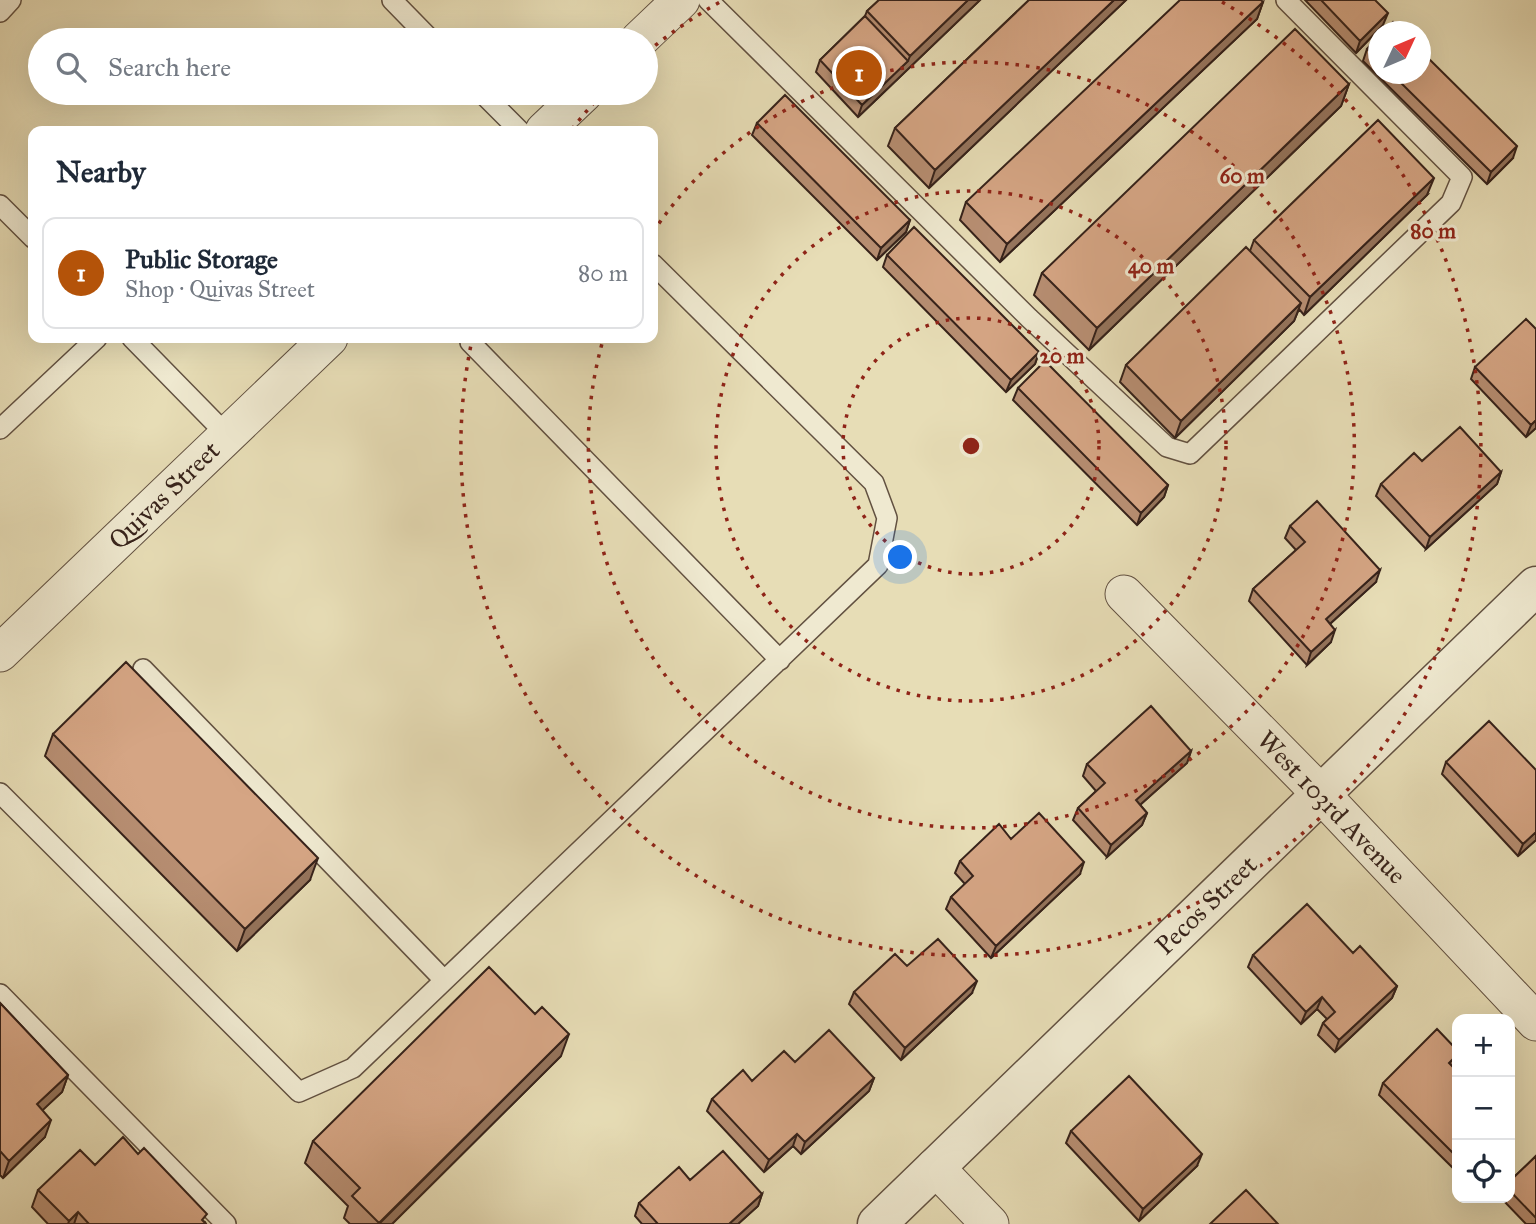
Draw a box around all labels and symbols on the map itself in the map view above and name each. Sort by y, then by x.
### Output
north arrow [1368,21,1431,84]
pin: 1 [836,47,882,99]
text: 60 m [1219,163,1265,189]
text: 80 m [1410,218,1456,244]
text: 40 m [1128,253,1174,279]
text: 20 m [1040,343,1085,369]
street label: Quivas Street [102,434,226,556]
centre of rings [959,434,983,458]
your location [883,540,917,574]
street label: West 103rd Avenue [1251,724,1413,890]
street label: Pecos Street [1148,849,1264,961]

